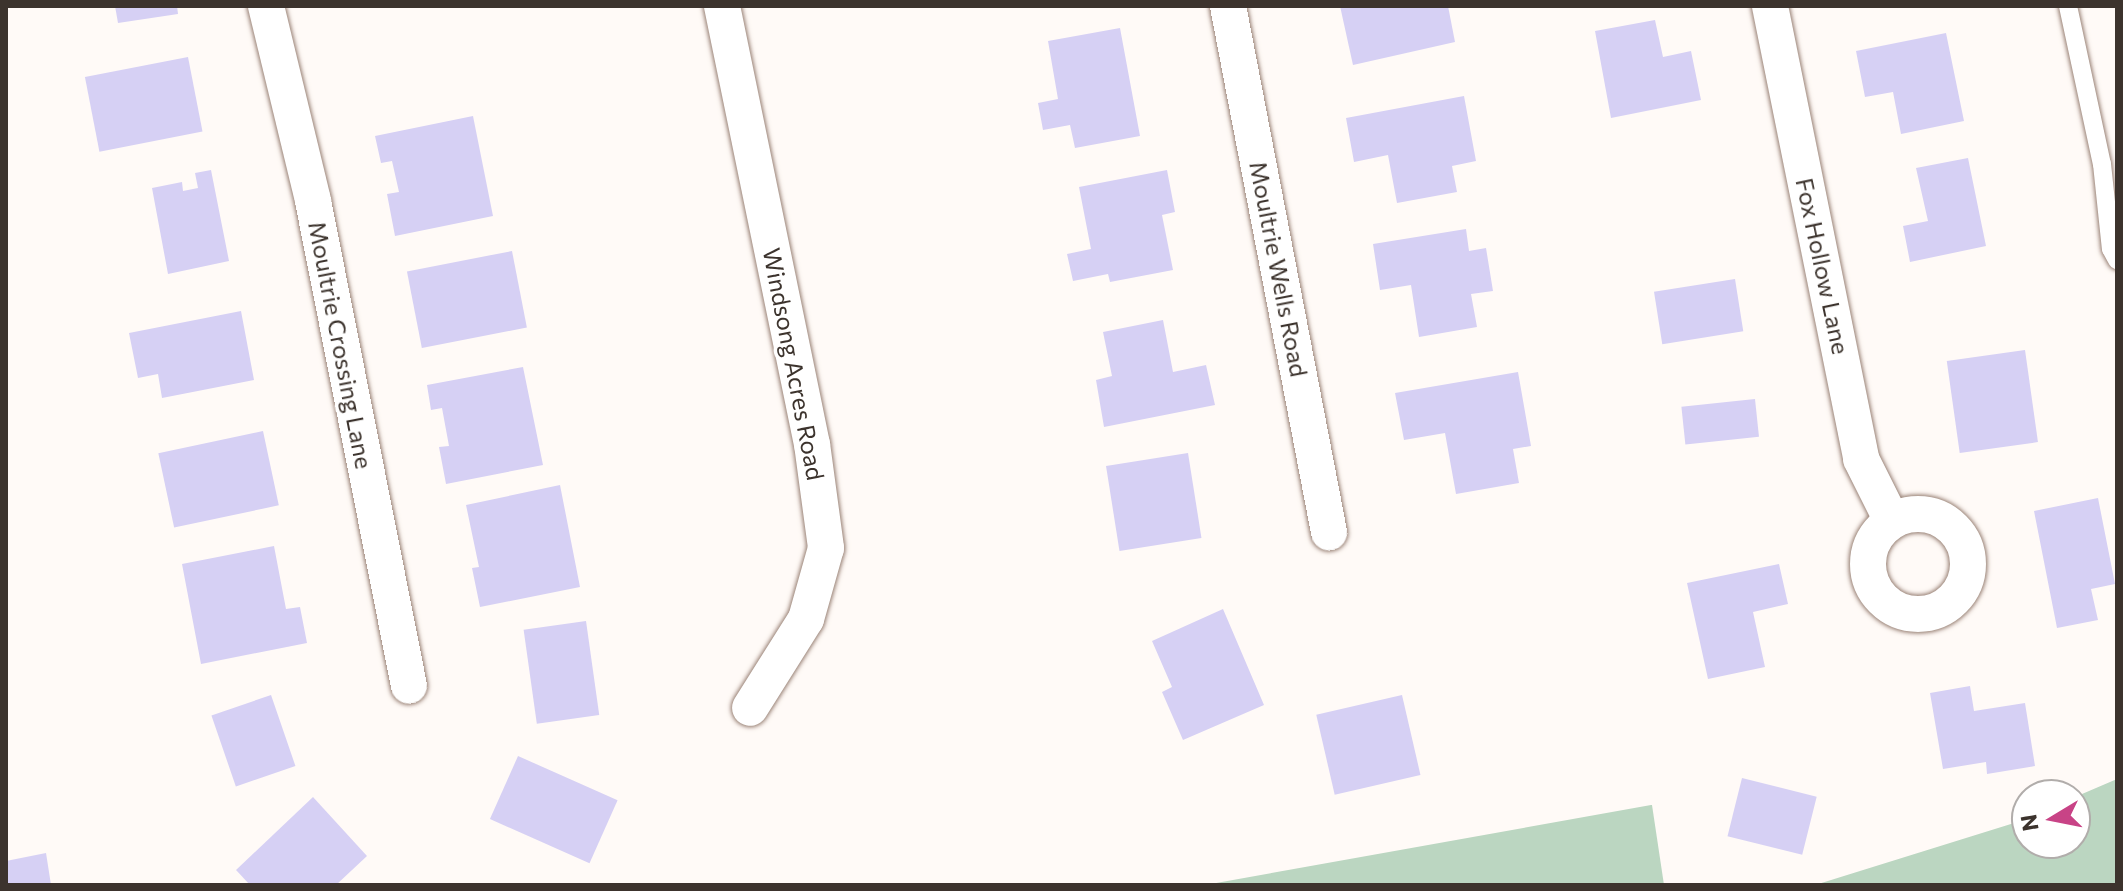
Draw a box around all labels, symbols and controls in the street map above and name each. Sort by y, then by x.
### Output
street label: Moultrie Wells Road [1244,159,1314,379]
street label: Fox Hollow Lane [1790,175,1856,357]
street label: Moultrie Crossing Lane [303,219,379,471]
street label: Windsong Acres Road [757,245,831,483]
north arrow [2011,779,2091,859]
text: N [2014,812,2044,833]

